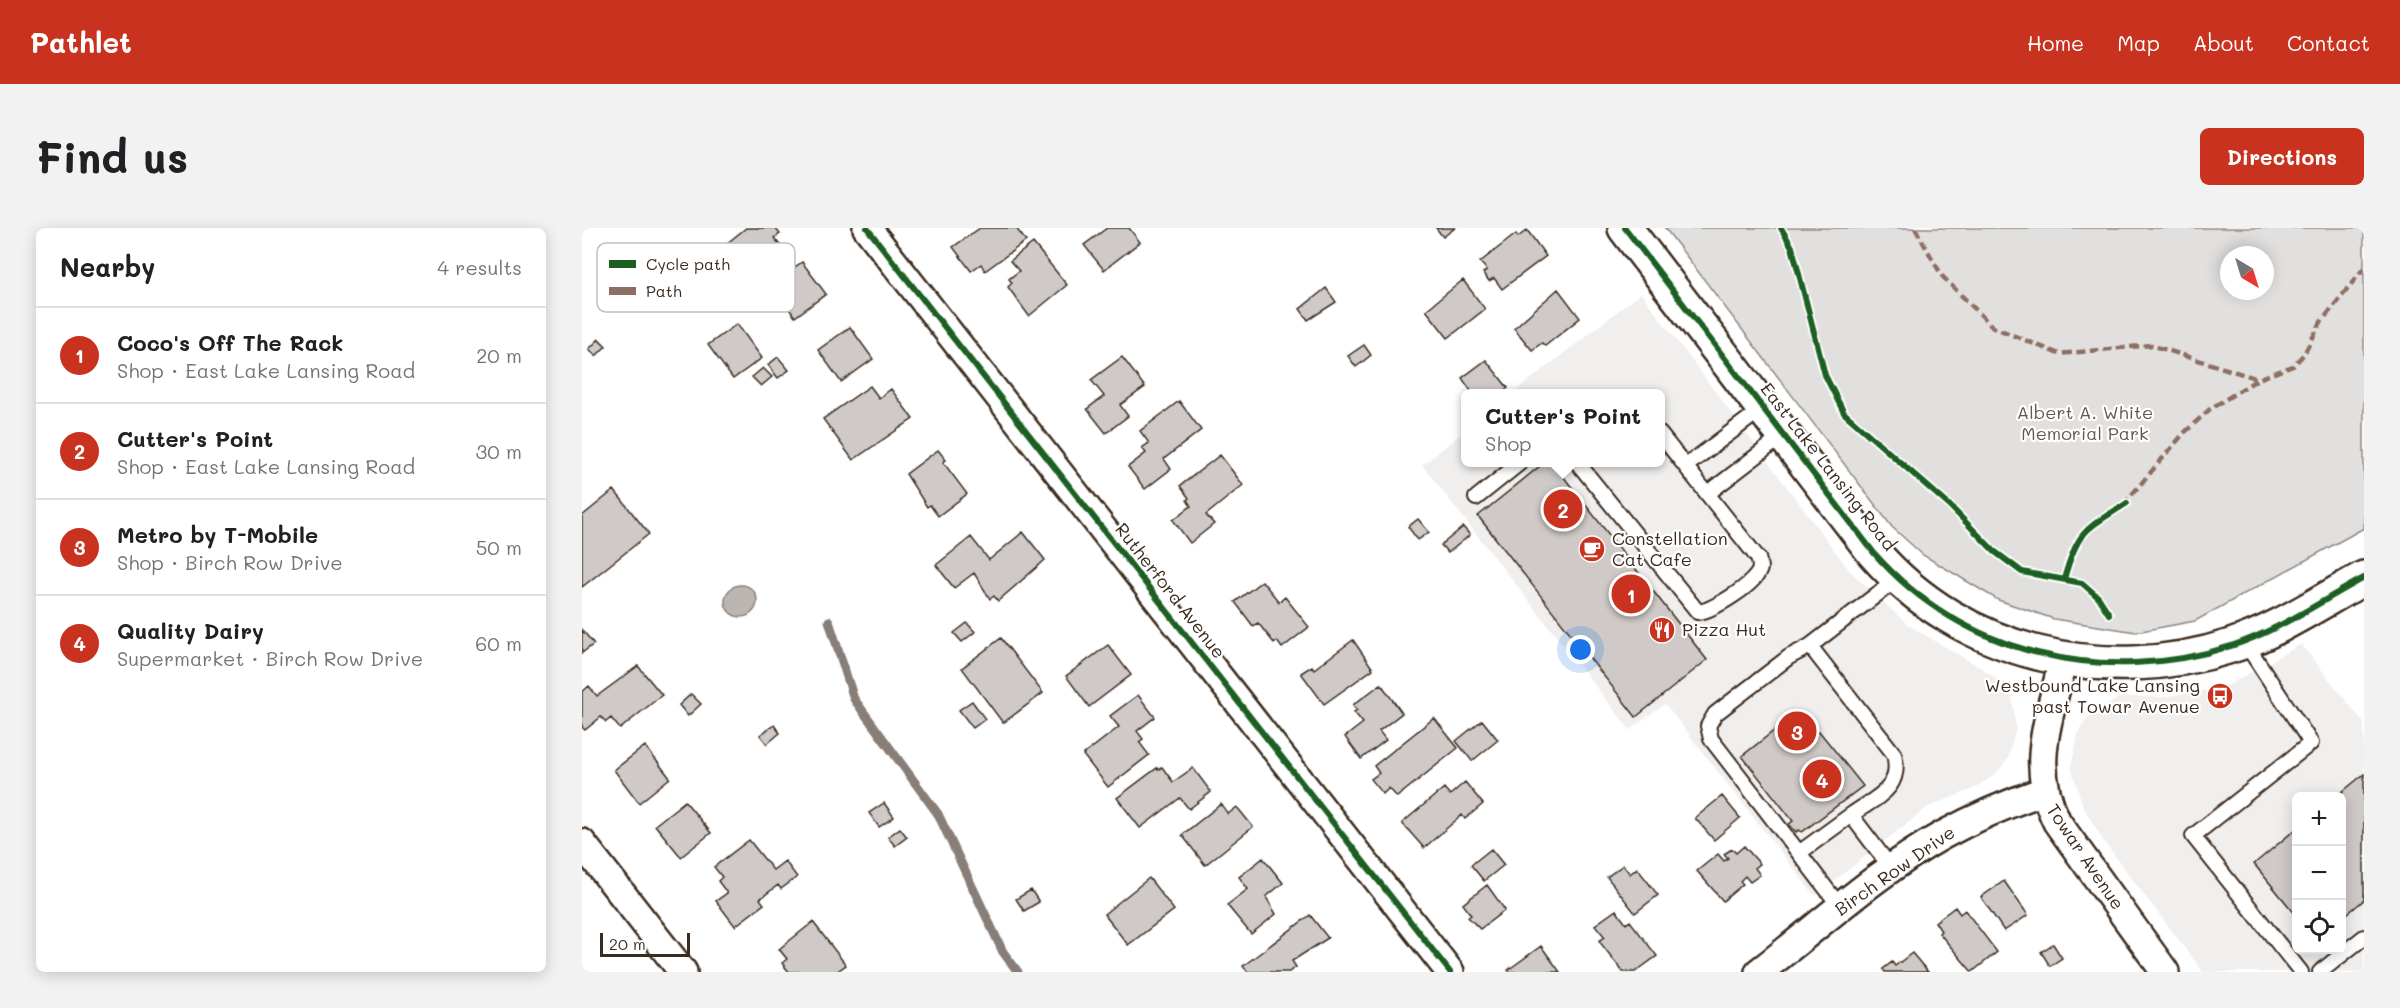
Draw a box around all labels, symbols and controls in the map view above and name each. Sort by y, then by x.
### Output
text: Pathlet [30,24,132,60]
text: Home [2027,29,2084,56]
text: Map [2117,29,2160,56]
text: About [2193,29,2254,56]
text: Contact [2287,29,2370,56]
button: Directions [2200,128,2364,185]
text: Find us [36,129,188,184]
legend [597,243,795,312]
north arrow [2220,246,2274,300]
text: Nearby [60,250,155,284]
text: Cycle path [646,253,730,274]
text: 4 results [437,254,522,280]
text: Path [646,280,682,301]
text: Coco's Off The Rack [117,328,343,357]
text: 1 [75,342,84,368]
text: 20 m [476,342,522,368]
text: Shop · East Lake Lansing Road [117,357,415,383]
street label: East Lake Lansing Road [1756,377,1902,555]
popup [1461,389,1665,467]
park label: Albert A. White Memorial Park [2017,400,2153,445]
text: Cutter's Point [1485,401,1641,430]
text: Cutter's Point [117,424,273,453]
text: Shop [1485,430,1532,456]
text: 2 [74,438,85,464]
text: 30 m [476,438,522,464]
text: Shop · East Lake Lansing Road [117,453,415,479]
pin: 2 [1544,486,1582,532]
street label: Rutherford Avenue [1110,518,1231,663]
text: Metro by T-Mobile [117,520,318,549]
place label: Constellation Cat Cafe [1612,526,1728,571]
text: 3 [74,534,86,560]
text: 50 m [476,534,522,560]
cafe icon: Constellation Cat Cafe [1577,534,1607,564]
text: Shop · Birch Row Drive [117,549,343,575]
pin: 1 [1612,572,1650,616]
restaurant icon: Pizza Hut [1647,615,1677,645]
text: Quality Dairy [117,616,264,645]
place label: Pizza Hut [1682,617,1766,641]
text: 4 [73,630,86,656]
text: 60 m [475,630,522,656]
your location [1566,635,1595,664]
text: Supermarket · Birch Row Drive [117,645,423,671]
place label: Westbound Lake Lansing past Towar Avenue [1985,673,2200,718]
bus stop icon: Westbound Lake Lansing past Towar Avenue [2205,681,2235,711]
pin: 3 [1778,708,1816,754]
pin: 4 [1802,756,1842,802]
map controls [2292,792,2346,954]
button: + [2292,792,2346,846]
street label: Towar Avenue [2041,799,2130,914]
street label: Birch Row Drive [1829,820,1959,921]
button: − [2292,846,2346,900]
button: locate [2292,900,2346,954]
scale bar [600,930,690,958]
text: 20 m [609,933,646,954]

